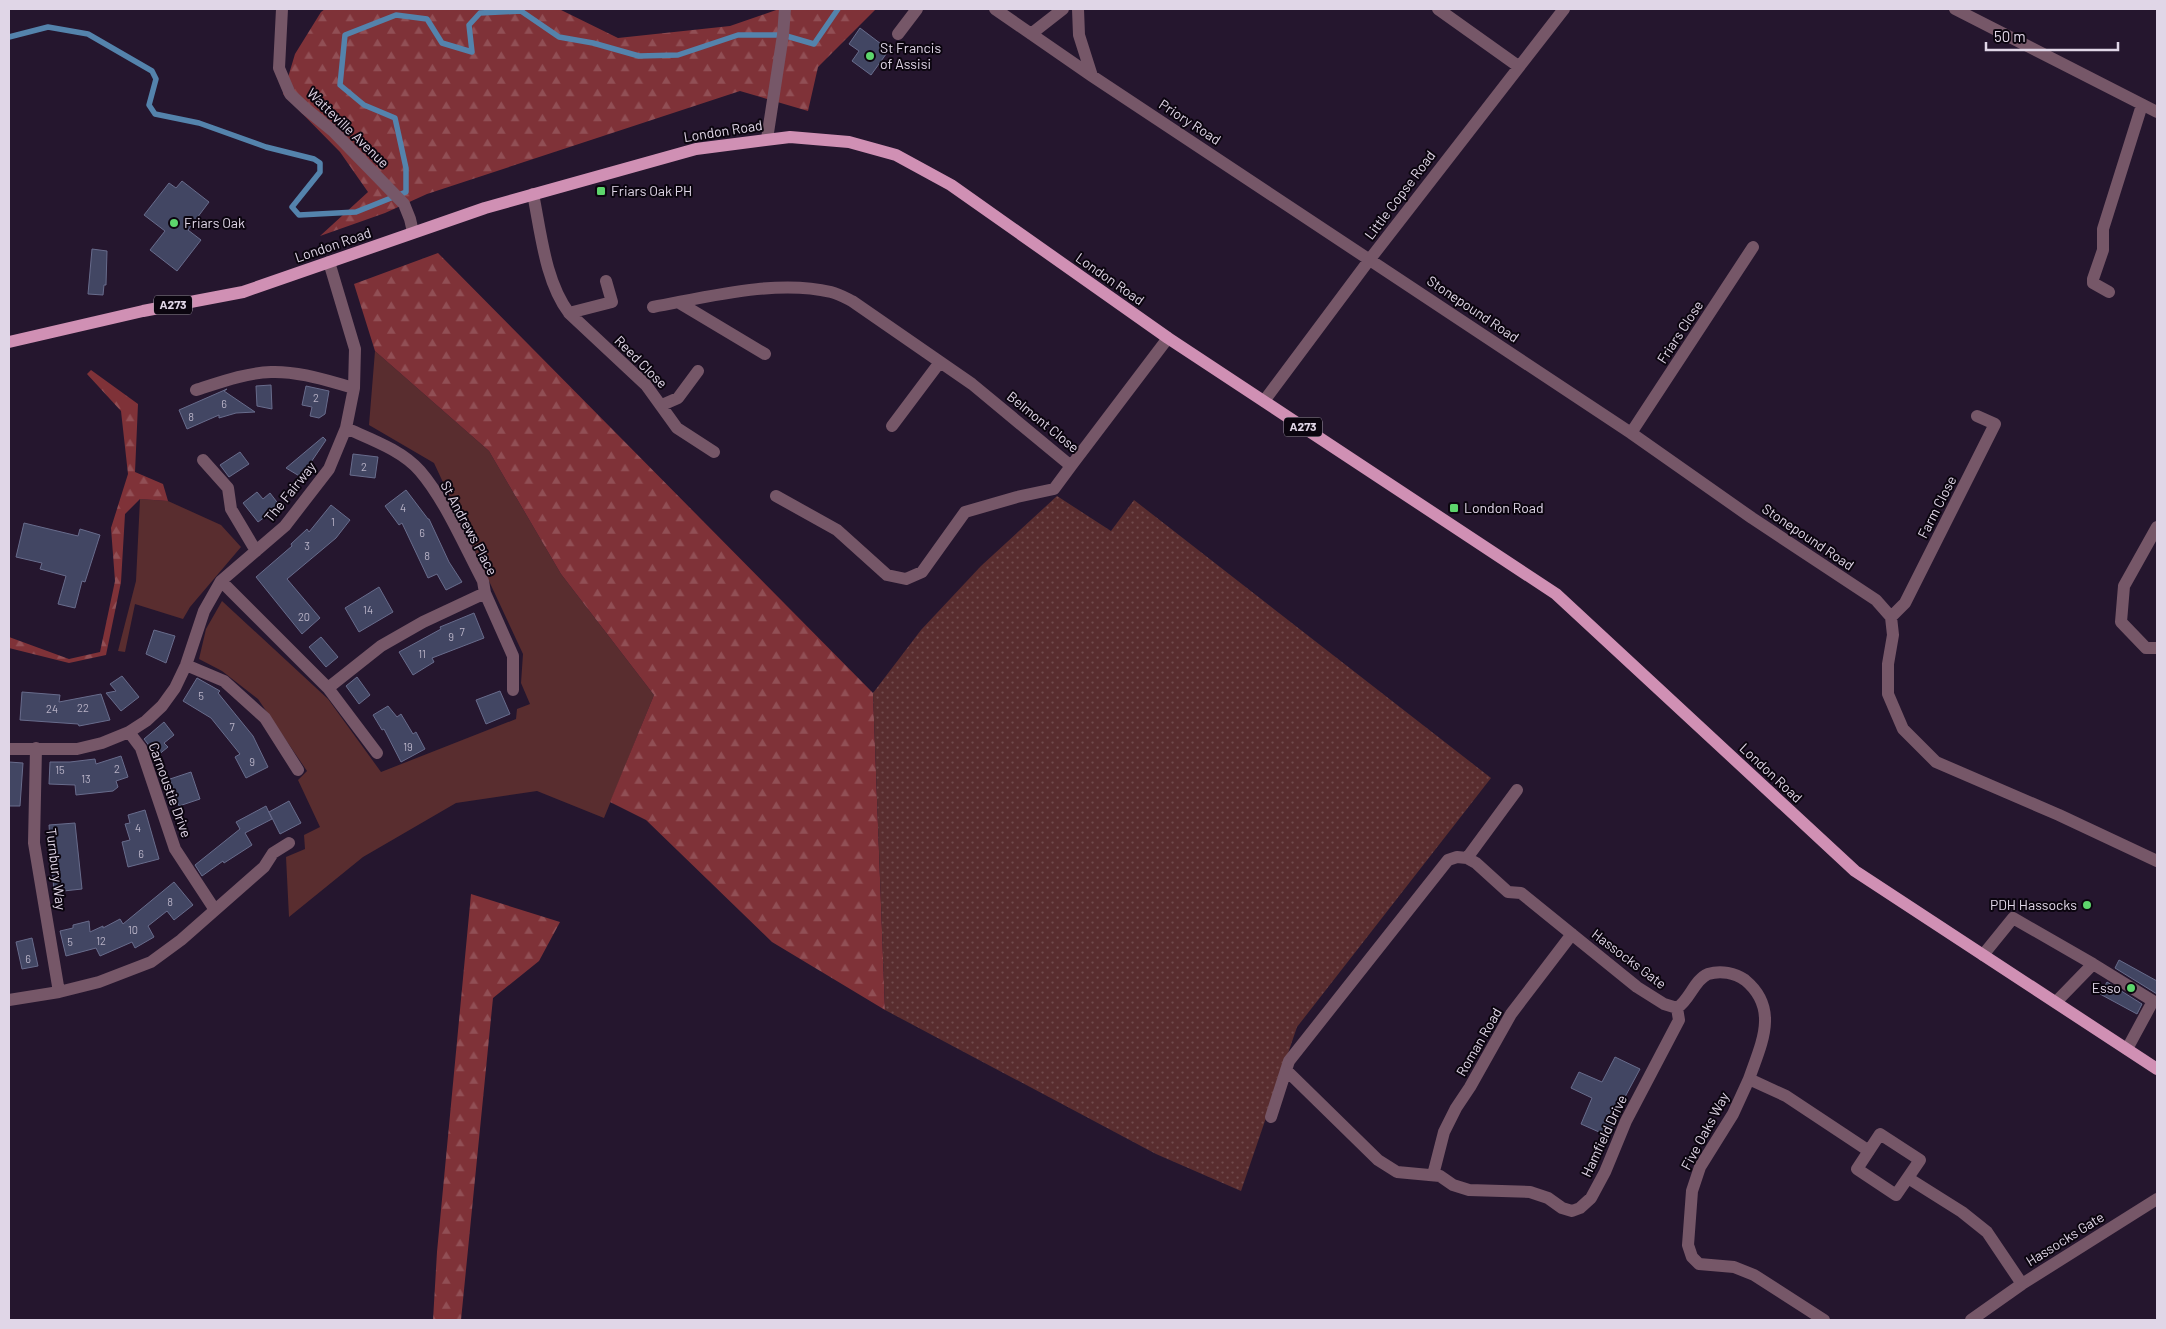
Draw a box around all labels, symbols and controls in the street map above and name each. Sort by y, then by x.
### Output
scale bar [1986,20,2118,52]
text: 50 m [1994,27,2026,45]
place label: St Francis of Assisi [880,39,941,72]
marker: St Francis of Assisi [864,50,876,62]
street label: Watteville Avenue [304,84,393,171]
street label: Priory Road [1156,95,1224,148]
street label: London Road [682,116,764,145]
street label: Little Copse Road [1361,147,1439,243]
place label: Friars Oak PH [611,182,692,199]
marker: Friars Oak PH [595,185,607,197]
place label: Friars Oak [184,214,245,231]
marker: Friars Oak [168,217,180,229]
street label: London Road [292,224,373,266]
street label: London Road [1073,249,1148,308]
street label: Stonepound Road [1424,272,1522,346]
road number: A273 [154,296,192,314]
street label: Friars Close [1653,297,1706,366]
street label: Reed Close [611,332,671,392]
street label: Belmont Close [1004,387,1083,456]
house number: 2 [313,391,319,404]
house number: 6 [221,397,227,410]
house number: 8 [188,410,194,423]
road number: A273 [1284,418,1322,437]
street label: The Fairway [260,458,319,525]
house number: 2 [361,460,367,473]
street label: Farm Close [1914,473,1959,541]
street label: St Andrews Place [437,478,501,578]
place label: London Road [1464,499,1544,516]
street label: Stonepound Road [1759,500,1857,574]
house number: 4 [400,501,406,514]
marker: London Road [1448,502,1460,514]
house number: 1 [331,515,335,528]
house number: 6 [419,526,425,539]
house number: 3 [304,539,310,552]
house number: 8 [424,549,430,562]
house number: 14 [363,603,373,616]
house number: 20 [298,610,310,623]
house number: 7 [459,625,465,638]
house number: 9 [448,630,454,643]
house number: 11 [418,647,426,660]
house number: 5 [198,689,204,702]
house number: 22 [77,701,89,714]
house number: 24 [46,702,58,715]
house number: 7 [229,720,235,733]
street label: London Road [1736,739,1806,806]
street label: Carnoustie Drive [145,740,196,840]
house number: 19 [403,740,413,753]
house number: 9 [249,755,255,768]
house number: 2 [114,762,120,775]
house number: 15 [55,763,65,776]
house number: 13 [81,772,91,785]
house number: 4 [135,821,141,834]
street label: Turnbury Way [43,827,70,911]
house number: 6 [138,847,144,860]
house number: 8 [167,895,173,908]
place label: PDH Hassocks [1990,896,2077,913]
marker: PDH Hassocks [2081,899,2093,911]
house number: 10 [128,923,138,936]
street label: Hassocks Gate [1589,925,1670,992]
house number: 12 [96,934,106,947]
house number: 5 [67,935,73,948]
house number: 6 [25,952,31,965]
place label: Esso [2092,979,2121,996]
marker: Esso [2125,982,2137,994]
street label: Roman Road [1452,1005,1505,1079]
street label: Five Oaks Way [1677,1089,1732,1173]
street label: Hamfield Drive [1577,1092,1630,1180]
street label: Hassocks Gate [2023,1208,2107,1269]

